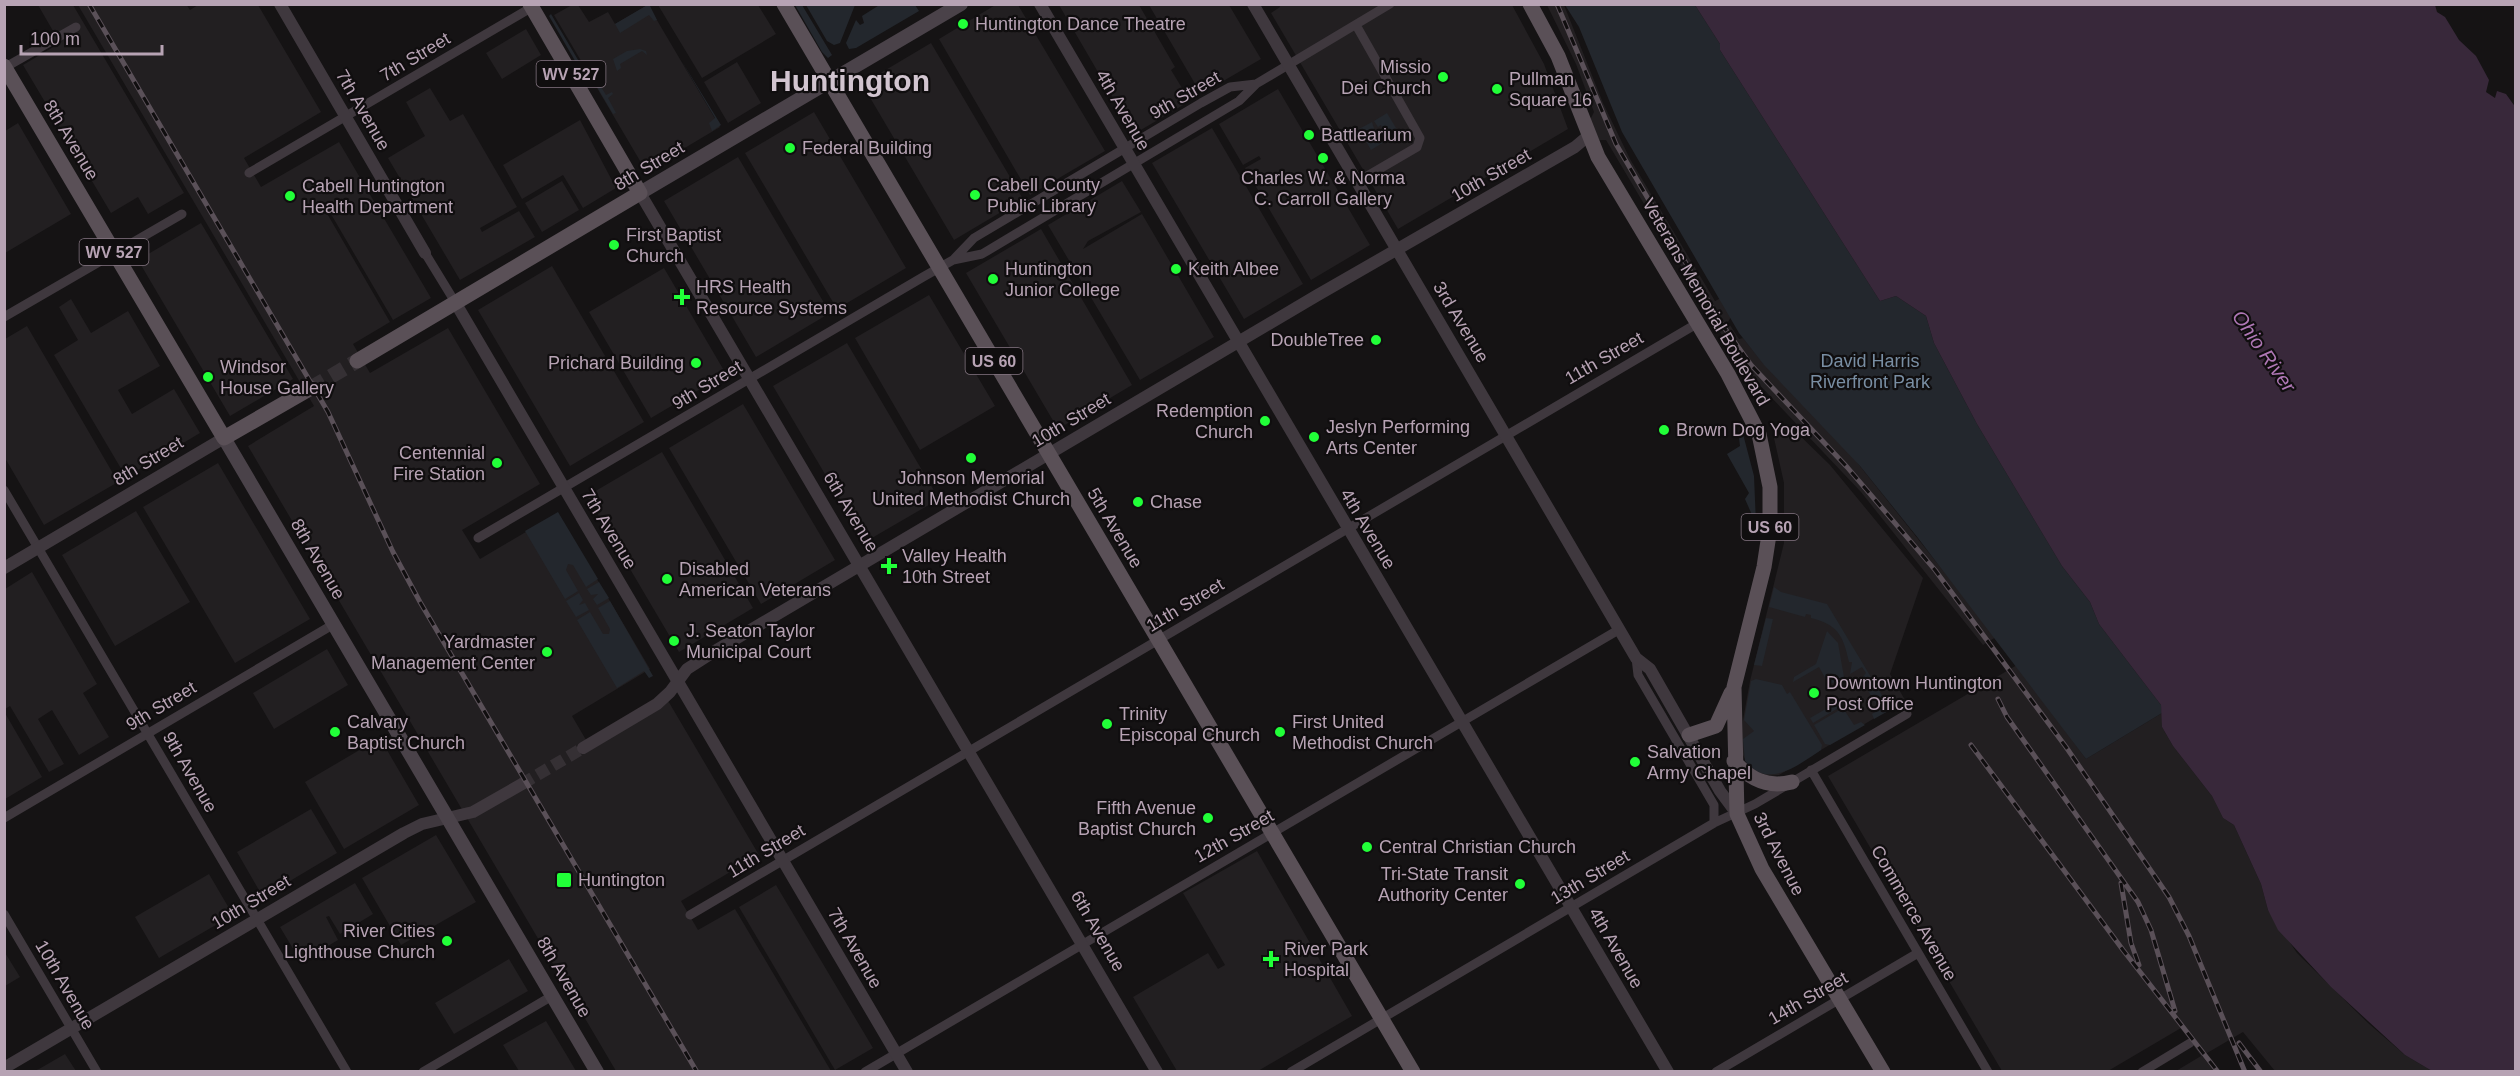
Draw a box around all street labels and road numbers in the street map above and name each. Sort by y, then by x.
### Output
street label: 7th Street [376,28,454,86]
road number: WV 527 [536,61,606,87]
street label: 7th Avenue [332,66,394,154]
street label: 4th Avenue [1092,66,1154,154]
street label: 9th Street [1146,67,1224,123]
street label: 8th Avenue [39,96,103,184]
street label: 8th Street [610,137,688,195]
street label: 10th Street [1448,144,1534,206]
street label: Veterans Memorial Boulevard [1638,195,1774,409]
road number: WV 527 [80,239,148,265]
street label: 3rd Avenue [1429,278,1493,366]
street label: 11th Street [1561,328,1647,388]
road number: US 60 [966,348,1022,374]
street label: 9th Street [668,356,746,414]
street label: 10th Street [1028,389,1114,451]
street label: 8th Street [109,432,187,490]
street label: 6th Avenue [819,468,883,556]
street label: 5th Avenue [1083,484,1147,572]
street label: 7th Avenue [577,485,641,573]
street label: 4th Avenue [1336,485,1400,573]
road number: US 60 [1742,514,1798,540]
street label: 8th Avenue [287,515,349,603]
street label: 11th Street [1143,574,1227,636]
street label: 9th Street [122,677,200,735]
street label: 9th Avenue [159,728,221,816]
street label: 12th Street [1191,805,1277,867]
street label: 3rd Avenue [1749,809,1809,899]
street label: 11th Street [724,820,808,882]
street label: Commerce Avenue [1867,842,1961,984]
street label: 13th Street [1547,846,1633,908]
street label: 10th Street [208,871,294,933]
street label: 6th Avenue [1067,887,1129,975]
street label: 7th Avenue [824,904,886,992]
street label: 4th Avenue [1585,904,1647,992]
street label: 8th Avenue [533,933,595,1021]
street label: 10th Avenue [31,937,99,1033]
street label: 14th Street [1765,967,1851,1029]

